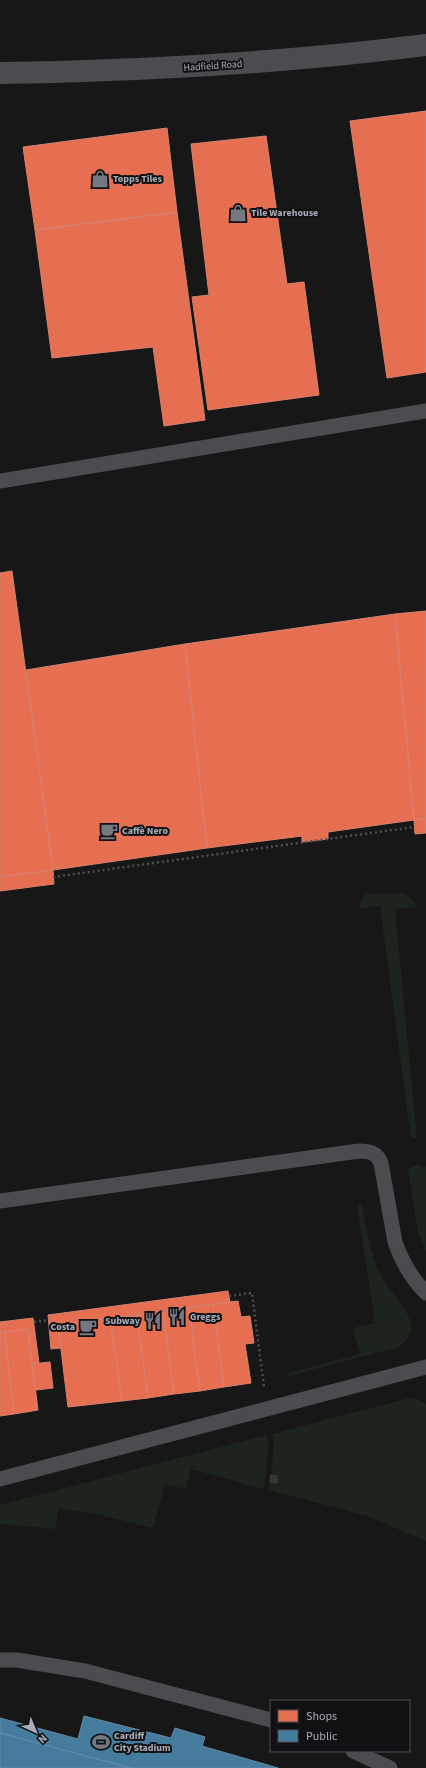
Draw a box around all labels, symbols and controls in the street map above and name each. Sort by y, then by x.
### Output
street label: Hadfield Road [183,57,243,75]
shop icon: Topps Tiles [90,169,110,189]
place label: Topps Tiles [113,172,163,186]
shop icon: Tile Warehouse [228,203,248,223]
place label: Tile Warehouse [251,206,318,220]
cafe icon: Caffè Nero [99,821,119,841]
place label: Caffè Nero [122,824,168,838]
restaurant icon: Greggs [167,1307,187,1327]
place label: Greggs [190,1310,221,1324]
restaurant icon: Subway [143,1311,163,1331]
place label: Subway [105,1314,141,1328]
cafe icon: Costa [78,1317,98,1337]
place label: Costa [51,1320,75,1334]
legend [270,1700,410,1752]
text: Shops [306,1708,337,1725]
north arrow [16,1712,56,1752]
text: Public [306,1728,338,1745]
place label: Cardiff City Stadium [114,1729,171,1755]
text: N [35,1731,50,1747]
sports icon: Cardiff City Stadium [91,1732,111,1752]

